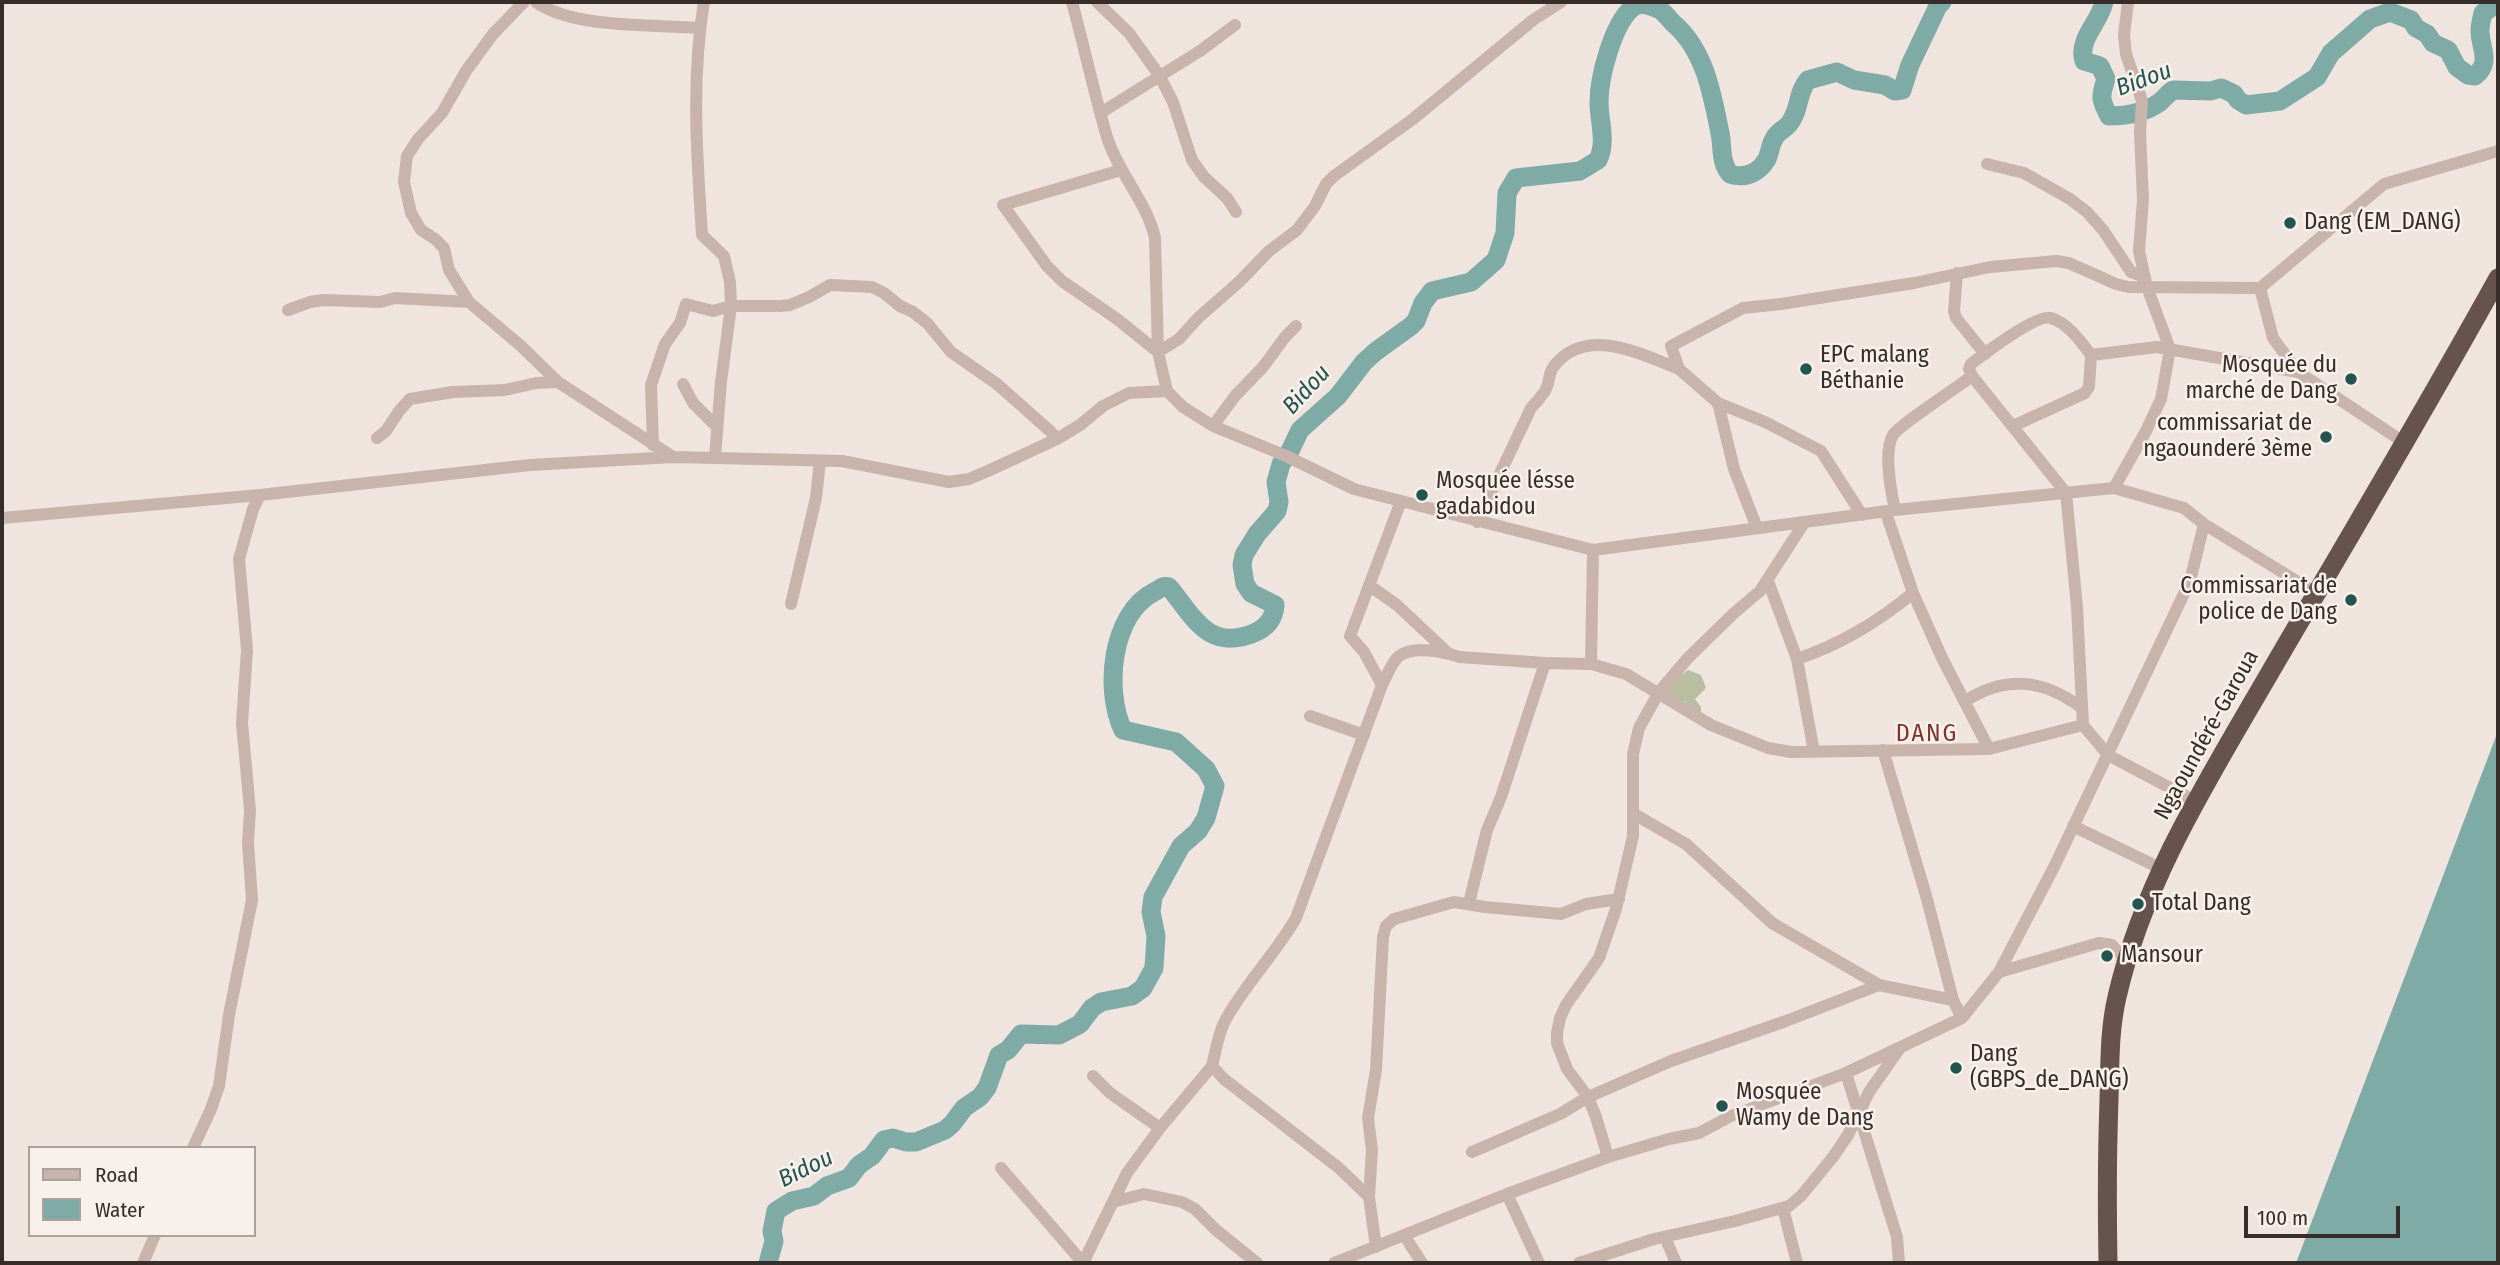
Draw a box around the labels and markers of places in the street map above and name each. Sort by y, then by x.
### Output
place label: Dang (EM_DANG) [2304,209,2461,237]
marker: Dang (EM_DANG) [2282,215,2298,231]
place label: EPC malang Béthanie [1820,342,1929,396]
place label: Mosquée du marché de Dang [2185,352,2337,406]
marker: EPC malang Béthanie [1798,361,1814,377]
marker: Mosquée du marché de Dang [2343,371,2359,387]
place label: commissariat de ngaounderé 3ème [2143,410,2312,464]
marker: commissariat de ngaounderé 3ème [2318,429,2334,445]
place label: Mosquée lésse gadabidou [1436,468,1575,522]
marker: Mosquée lésse gadabidou [1414,487,1430,503]
place label: Commissariat de police de Dang [2180,573,2337,627]
marker: Commissariat de police de Dang [2343,592,2359,608]
place label: Total Dang [2152,890,2251,918]
marker: Total Dang [2130,896,2146,912]
place label: Mansour [2121,942,2203,970]
marker: Mansour [2099,948,2115,964]
place label: Dang (GBPS_de_DANG) [1970,1041,2128,1095]
marker: Dang (GBPS_de_DANG) [1948,1060,1964,1076]
place label: Mosquée Wamy de Dang [1736,1079,1873,1133]
marker: Mosquée Wamy de Dang [1714,1098,1730,1114]

